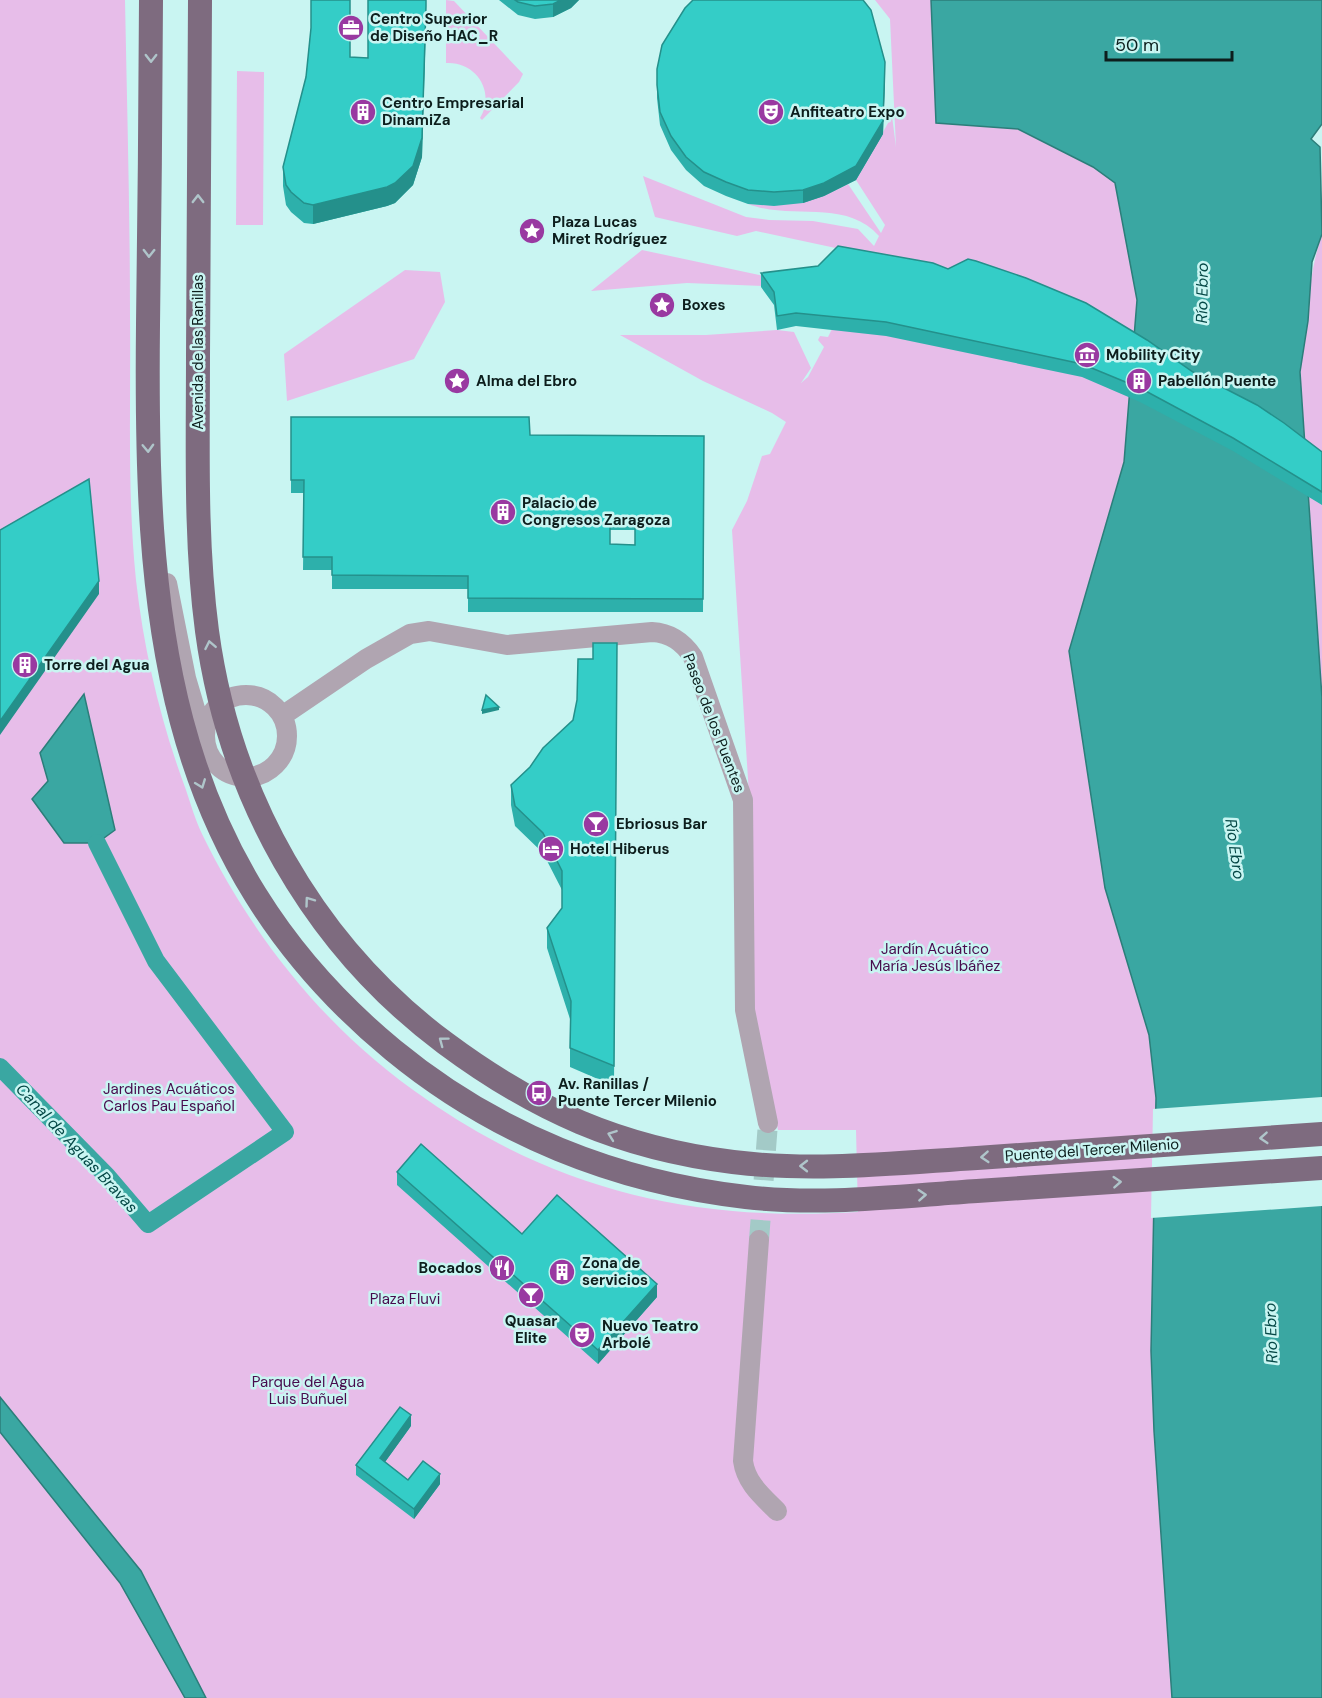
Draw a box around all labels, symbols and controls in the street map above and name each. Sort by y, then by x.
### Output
place label: Centro Superior de Diseño HAC_R [370,9,498,46]
office icon: Centro Superior de Diseño HAC_R [336,13,366,43]
scale bar [1106,24,1232,62]
text: 50 m [1115,33,1159,57]
one-way arrow [145,54,157,63]
place label: Centro Empresarial DinamiZa [382,93,524,130]
building icon: Centro Empresarial DinamiZa [348,97,378,127]
theatre icon: Anfiteatro Expo [756,97,786,127]
place label: Anfiteatro Expo [790,102,905,122]
one-way arrow [192,194,205,203]
place label: Plaza Lucas Miret Rodríguez [552,212,667,249]
place icon: Plaza Lucas Miret Rodríguez [517,216,547,246]
one-way arrow [143,249,155,258]
water label: Río Ebro [1191,262,1213,324]
street label: Avenida de las Ranillas [188,274,208,430]
place icon: Boxes [647,290,677,320]
place label: Boxes [682,295,726,315]
museum icon: Mobility City [1072,340,1102,370]
place label: Mobility City [1106,345,1200,365]
place icon: Alma del Ebro [442,366,472,396]
building icon: Pabellón Puente [1124,366,1154,396]
place label: Alma del Ebro [476,371,577,391]
place label: Pabellón Puente [1158,371,1276,391]
one-way arrow [142,444,154,453]
place label: Palacio de Congresos Zaragoza [522,493,670,530]
building icon: Palacio de Congresos Zaragoza [488,497,518,527]
one-way arrow [204,640,217,650]
building icon: Torre del Agua [10,650,40,680]
street label: Paseo de los Puentes [678,651,750,795]
place label: Torre del Agua [44,655,149,675]
one-way arrow [194,779,207,789]
bar icon: Ebriosus Bar [581,809,611,839]
place label: Ebriosus Bar [616,814,707,834]
water label: Río Ebro [1220,817,1250,881]
hotel icon: Hotel Hiberus [536,834,566,864]
place label: Hotel Hiberus [570,839,669,859]
one-way arrow [305,897,316,908]
park label: Jardín Acuático María Jesús Ibáñez [870,939,1000,976]
one-way arrow [438,1038,449,1049]
place label: Av. Ranillas / Puente Tercer Milenio [558,1074,717,1111]
bus stop icon: Av. Ranillas / Puente Tercer Milenio [524,1078,554,1108]
water label: Canal de Aguas Bravas [11,1079,143,1217]
park label: Jardines Acuáticos Carlos Pau Español [103,1079,235,1116]
one-way arrow [608,1129,618,1142]
one-way arrow [1259,1131,1268,1144]
street label: Puente del Tercer Milenio [1004,1134,1180,1166]
one-way arrow [981,1150,990,1163]
one-way arrow [799,1160,808,1172]
one-way arrow [1112,1176,1121,1189]
one-way arrow [918,1189,927,1202]
restaurant icon: Bocados [487,1253,517,1283]
place label: Zona de servicios [582,1253,648,1290]
building icon: Zona de servicios [547,1257,577,1287]
place label: Bocados [418,1258,482,1278]
bar icon: Quasar Elite [516,1280,546,1310]
park label: Plaza Fluvi [370,1289,440,1309]
water label: Río Ebro [1259,1302,1283,1364]
place label: Quasar Elite [505,1311,557,1348]
place label: Nuevo Teatro Arbolé [602,1316,699,1353]
theatre icon: Nuevo Teatro Arbolé [567,1320,597,1350]
park label: Parque del Agua Luis Buñuel [252,1372,364,1409]

